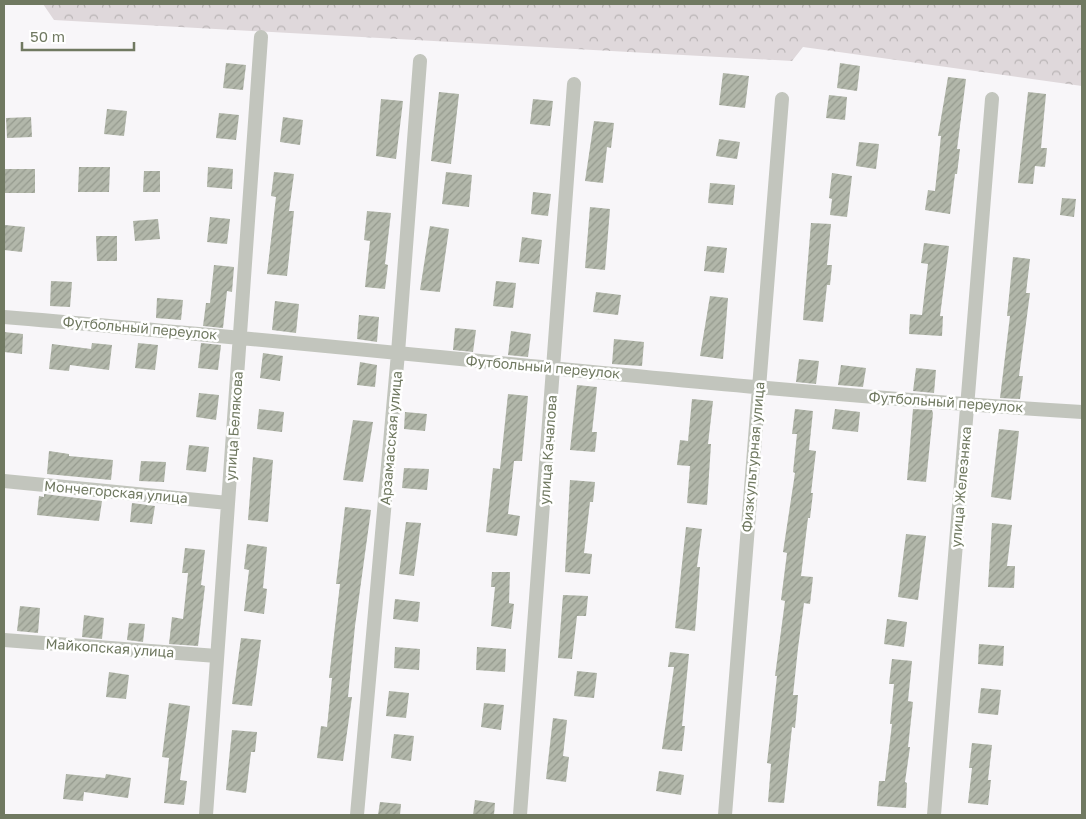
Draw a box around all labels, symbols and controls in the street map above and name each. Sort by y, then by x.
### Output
scale bar [22,20,135,52]
text: 50 m [30,27,65,45]
street label: Футбольный переулок [62,312,218,343]
street label: Футбольный переулок [465,351,621,382]
street label: Арзамасская улица [376,370,405,506]
street label: улица Белякова [221,371,246,481]
street label: Физкультурная улица [737,381,768,533]
street label: Футбольный переулок [868,388,1024,415]
street label: улица Качалова [535,394,560,506]
street label: улица Железняка [947,426,974,548]
street label: Мончегорская улица [44,477,189,506]
street label: Майкопская улица [45,635,175,660]

